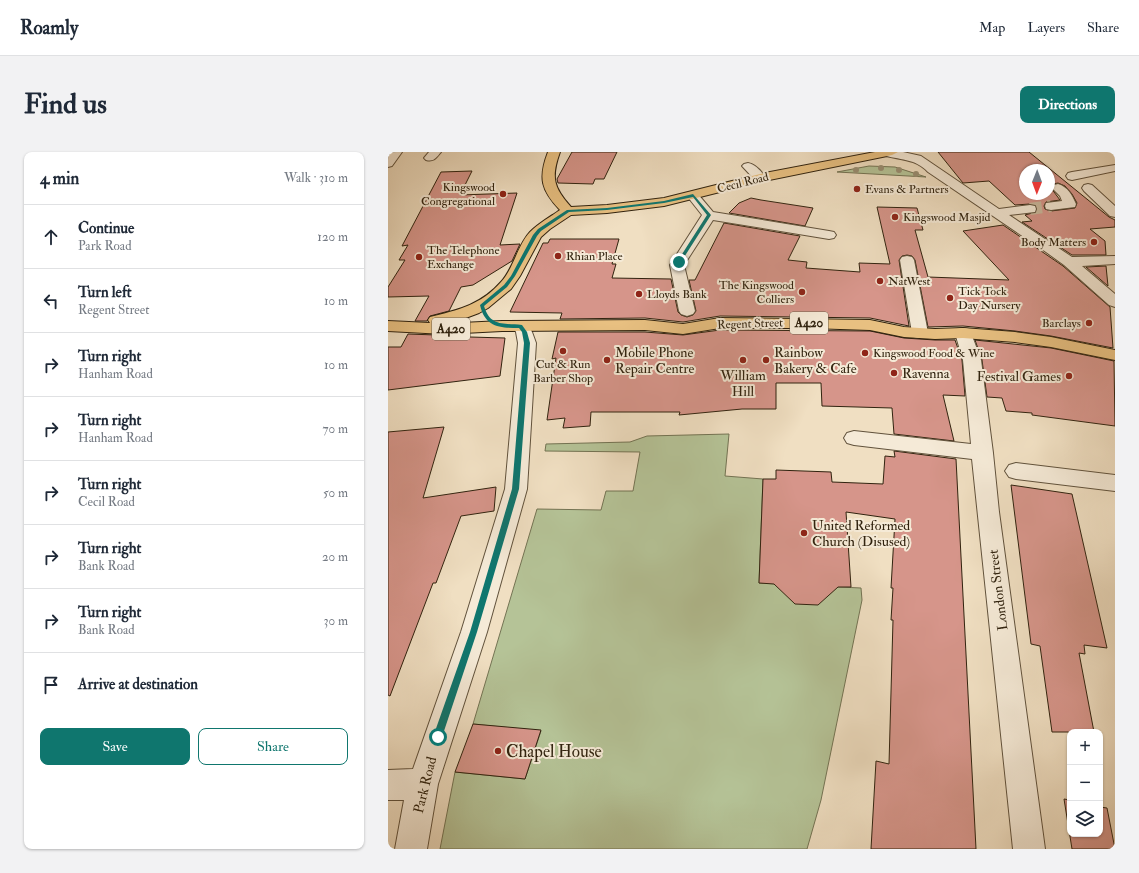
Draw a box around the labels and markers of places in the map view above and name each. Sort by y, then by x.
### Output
place label: Kingswood Congregational [421,180,495,209]
place label: Evans & Partners [865,182,949,197]
marker: Evans & Partners [852,184,862,194]
marker: Kingswood Congregational [498,189,508,199]
place label: Kingswood Masjid [903,210,991,225]
marker: Kingswood Masjid [890,212,900,222]
place label: Body Matters [1021,235,1086,250]
marker: Body Matters [1089,237,1099,247]
place label: The Telephone Exchange [427,243,499,272]
place label: Rhian Place [566,249,623,264]
marker: Rhian Place [553,251,563,261]
marker: The Telephone Exchange [414,252,424,262]
place label: NatWest [888,274,931,289]
marker: NatWest [875,276,885,286]
place label: The Kingswood Colliers [719,278,794,307]
place label: Tick Tock Day Nursery [958,284,1021,313]
place label: Lloyds Bank [647,287,707,302]
marker: The Kingswood Colliers [797,287,807,297]
marker: Lloyds Bank [634,289,644,299]
marker: Tick Tock Day Nursery [945,293,955,303]
place label: Barclays [1042,316,1081,331]
marker: Barclays [1084,318,1094,328]
place label: Mobile Phone Repair Centre [615,344,694,378]
place label: Rainbow Bakery & Cafe [774,344,857,378]
marker: Cut & Run Barber Shop [558,346,568,356]
place label: Kingswood Food & Wine [873,346,995,361]
marker: Kingswood Food & Wine [860,348,870,358]
marker: Mobile Phone Repair Centre [602,355,612,365]
marker: William Hill [738,355,748,365]
marker: Rainbow Bakery & Cafe [761,355,771,365]
place label: Cut & Run Barber Shop [533,357,593,386]
place label: Ravenna [902,365,950,382]
place label: William Hill [719,367,766,400]
marker: Ravenna [889,368,899,378]
place label: Festival Games [976,368,1061,385]
marker: Festival Games [1064,371,1074,381]
place label: United Reformed Church (Disused) [812,517,910,550]
marker: United Reformed Church (Disused) [799,528,809,538]
place label: Chapel House [506,741,602,763]
marker: Chapel House [493,746,503,756]

